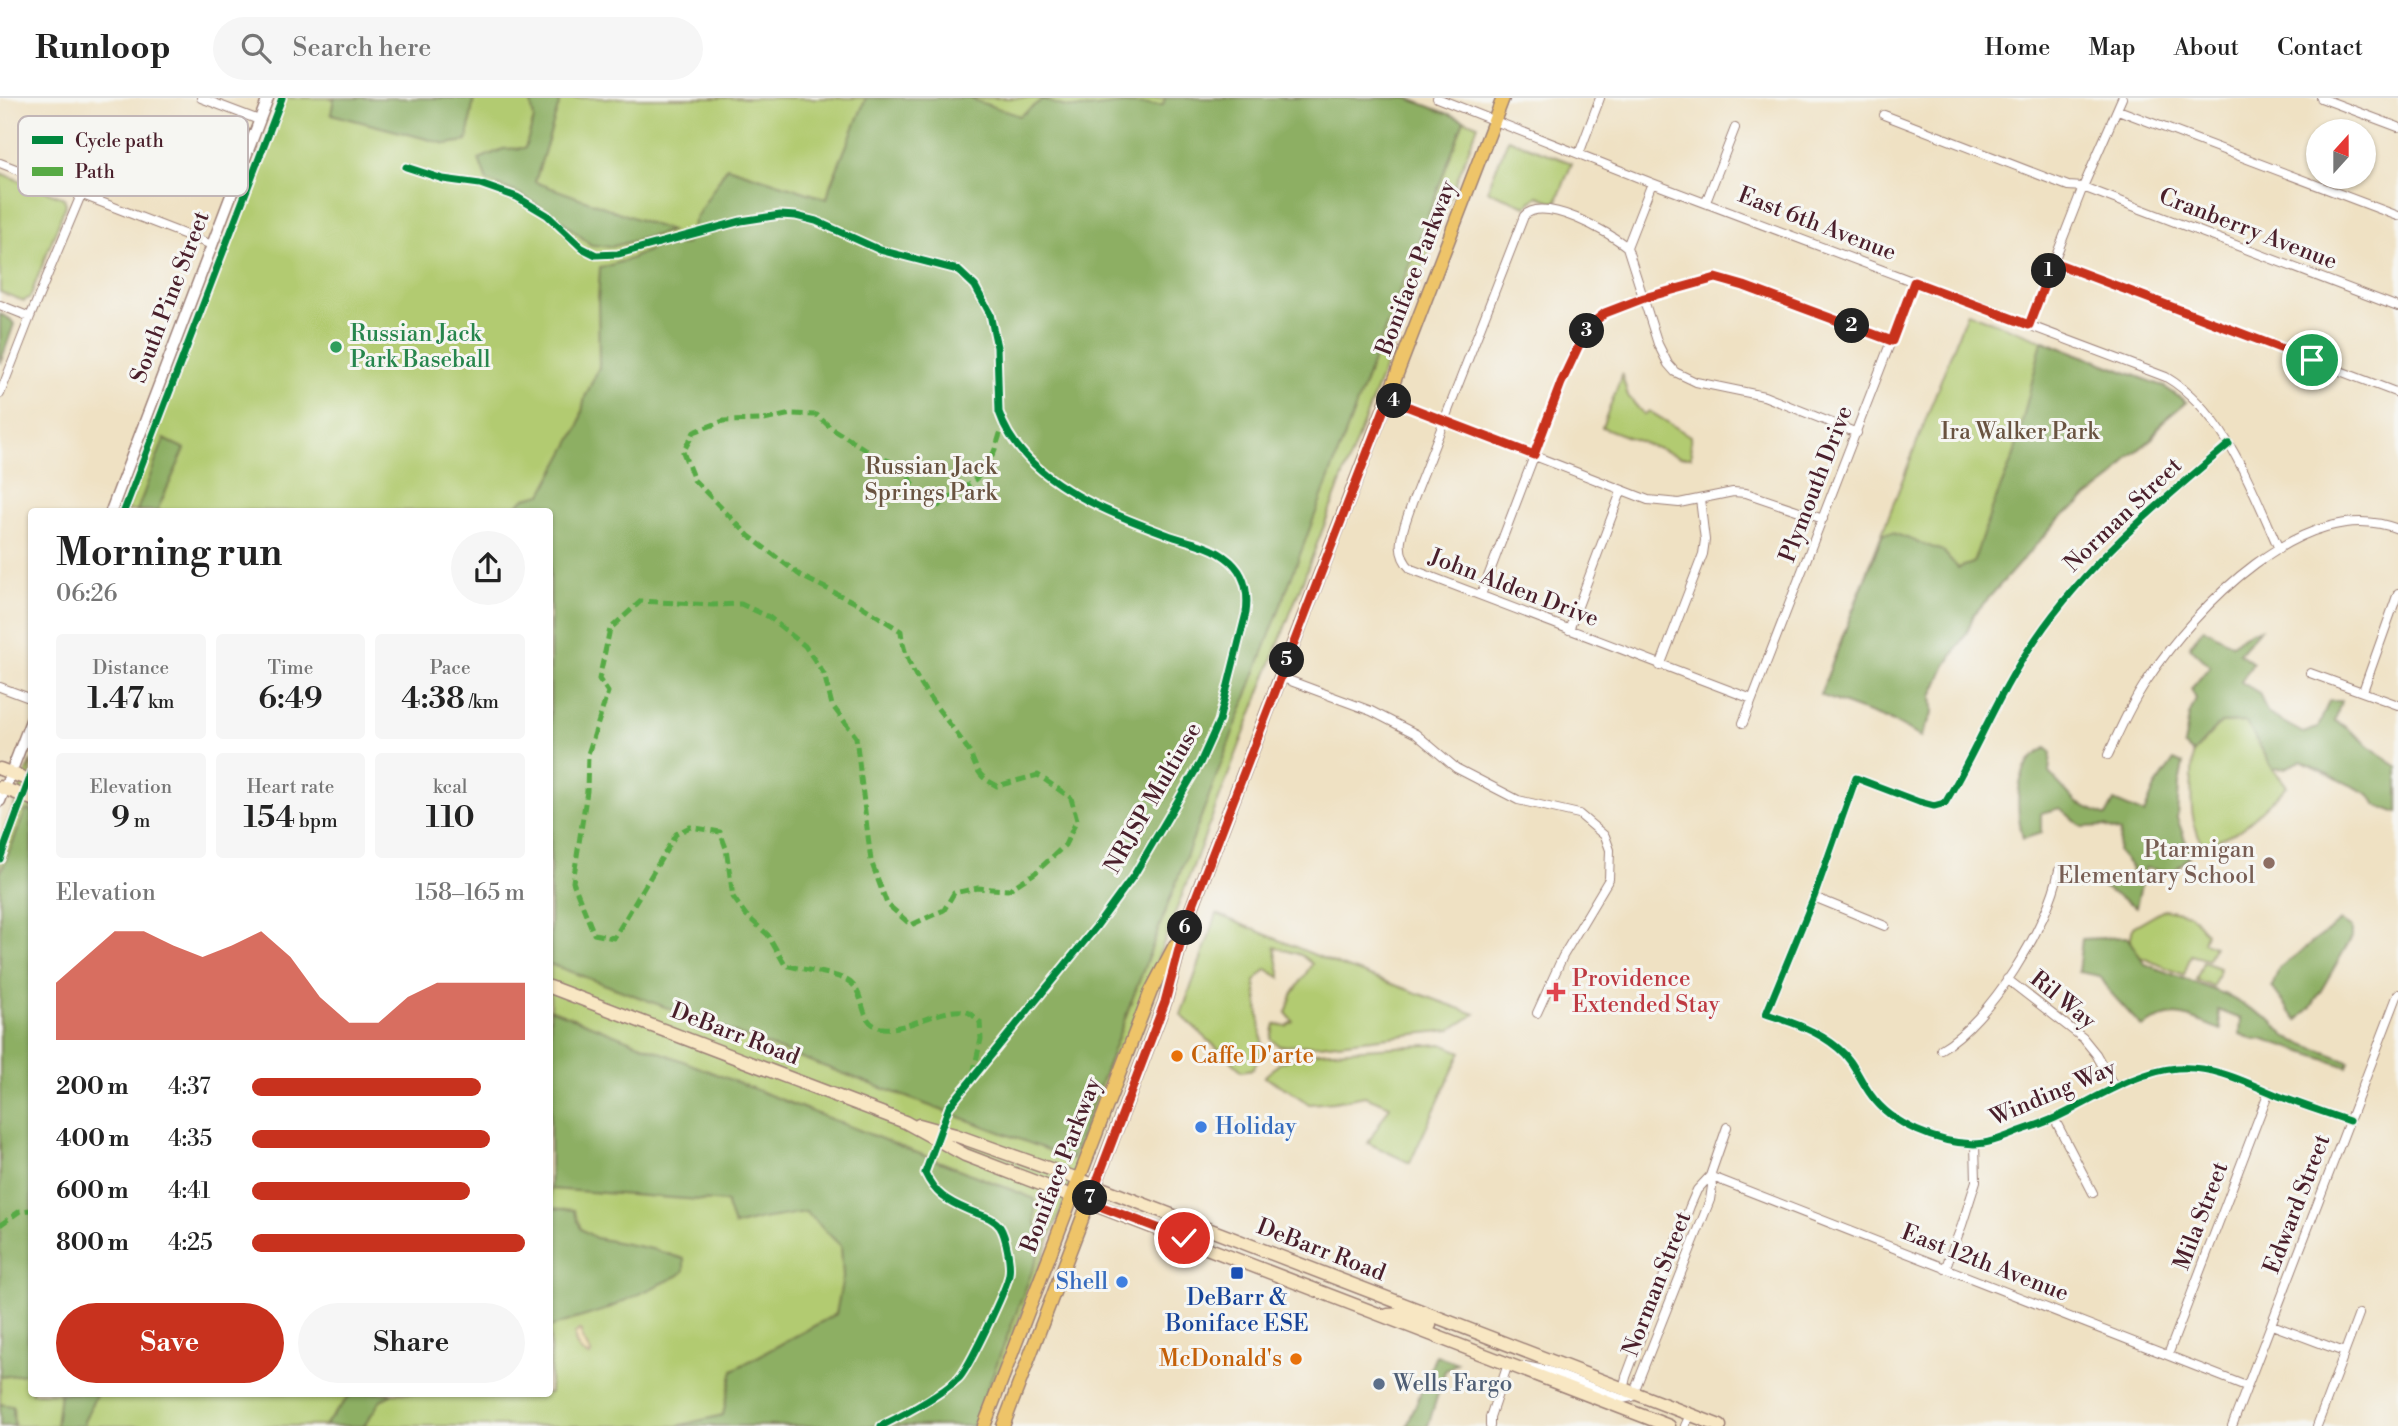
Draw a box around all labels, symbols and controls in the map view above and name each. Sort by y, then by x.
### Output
search box [213,17,703,80]
text: Runloop [35,28,171,69]
icon: search [237,29,275,67]
text: Search here [293,32,431,64]
text: Home [1985,33,2050,63]
text: Map [2088,33,2136,63]
text: About [2174,33,2239,63]
text: Contact [2277,33,2363,63]
legend [18,116,248,196]
north arrow [2306,119,2376,189]
map controls [2306,119,2376,189]
text: Cycle path [75,129,164,153]
text: Path [75,160,115,184]
street label: Boniface Parkway [1369,176,1462,360]
street label: East 6th Avenue [1734,181,1900,267]
street label: Cranberry Avenue [2155,182,2341,276]
street label: South Pine Street [124,207,216,387]
pin: 1 [2032,254,2066,288]
text: 1 [2044,258,2053,282]
pin: 2 [1834,308,1870,344]
text: 2 [1846,313,1857,337]
pin: 3 [1570,314,1604,348]
text: 3 [1581,318,1592,342]
place label: Russian Jack Park Baseball [350,320,491,374]
pin [2282,330,2342,390]
marker: Russian Jack Park Baseball [328,339,344,355]
icon: arrive [2293,341,2331,379]
pin: 4 [1376,384,1412,418]
text: 4 [1387,388,1400,412]
street label: Plymouth Drive [1773,402,1859,566]
park label: Ira Walker Park [1941,418,2100,446]
street label: Norman Street [2058,452,2188,578]
park label: Russian Jack Springs Park [865,453,998,507]
text: Morning run [56,530,282,577]
button: share [451,531,525,605]
street label: John Alden Drive [1424,542,1603,633]
text: 06:26 [56,580,117,608]
pin: 5 [1270,642,1304,678]
text: 5 [1281,647,1292,671]
text: Distance [92,656,169,680]
text: Time [268,656,313,680]
text: Pace [430,656,471,680]
text: 1.47 [87,680,144,718]
text: 6:49 [258,680,323,718]
text: 4:38 [401,680,465,718]
text: km [144,690,175,714]
text: /km [465,690,499,714]
street label: NRJSP Multiuse [1098,718,1208,878]
text: Elevation [90,775,172,799]
text: Heart rate [247,775,334,799]
text: kcal [433,775,467,799]
text: 9 [111,799,130,837]
text: 154 [243,799,295,837]
text: 110 [426,799,475,837]
text: m [130,809,150,833]
text: bpm [295,809,338,833]
place label: Ptarmigan Elementary School [2057,836,2255,890]
marker: Ptarmigan Elementary School [2261,855,2277,871]
text: Elevation [56,879,156,907]
text: 158–165 m [415,879,525,907]
pin: 6 [1168,910,1202,946]
text: 6 [1179,915,1190,939]
place label: Providence Extended Stay [1572,965,1720,1019]
street label: Ril Way [2024,965,2102,1036]
marker: Providence Extended Stay [1546,982,1566,1002]
street label: DeBarr Road [667,997,803,1071]
place label: Caffe D'arte [1191,1042,1314,1070]
marker: Caffe D'arte [1169,1048,1185,1064]
street label: Winding Way [1985,1054,2121,1133]
text: 200 m [56,1073,128,1101]
text: 4:37 [168,1073,211,1101]
street label: Boniface Parkway [1014,1073,1107,1257]
place label: Holiday [1215,1113,1297,1141]
marker: Holiday [1193,1119,1209,1135]
text: 400 m [56,1125,129,1153]
text: 4:35 [168,1125,212,1153]
street label: Edward Street [2258,1130,2336,1278]
street label: Mila Street [2168,1158,2234,1274]
text: 600 m [56,1177,129,1205]
text: 4:41 [168,1177,210,1205]
pin: 7 [1072,1180,1108,1216]
text: 7 [1084,1185,1095,1209]
pin [1154,1208,1214,1268]
street label: Norman Street [1617,1208,1697,1360]
street label: DeBarr Road [1253,1213,1389,1287]
street label: East 12th Avenue [1897,1218,2073,1308]
icon: check [1165,1219,1203,1257]
text: 800 m [56,1229,129,1257]
text: 4:25 [168,1229,213,1257]
marker: DeBarr & Boniface ESE [1229,1265,1245,1281]
place label: Shell [1056,1268,1108,1296]
marker: Shell [1114,1274,1130,1290]
place label: DeBarr & Boniface ESE [1164,1284,1309,1338]
button: Save [56,1303,284,1383]
button: Share [298,1303,525,1383]
place label: McDonald's [1159,1345,1282,1373]
marker: McDonald's [1288,1351,1304,1367]
place label: Wells Fargo [1392,1370,1512,1398]
marker: Wells Fargo [1371,1376,1387,1392]

